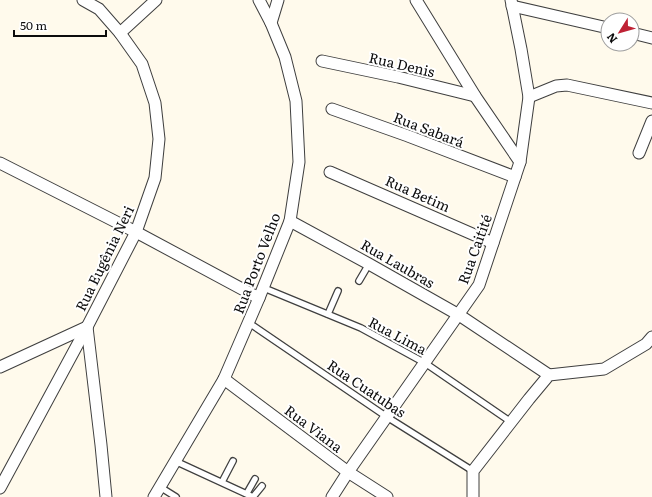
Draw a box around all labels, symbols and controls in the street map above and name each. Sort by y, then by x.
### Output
scale bar [14,12,106,38]
north arrow [600,12,640,52]
text: 50 m [20,16,47,34]
text: N [602,30,620,47]
street label: Rua Denis [367,47,437,81]
street label: Rua Sabará [391,106,468,152]
street label: Rua Betim [382,170,454,216]
street label: Rua Eugênia Neri [70,202,138,314]
street label: Rua Porto Velho [228,210,284,316]
street label: Rua Caitité [452,211,496,287]
street label: Rua Laubras [357,234,439,292]
street label: Rua Lima [365,311,431,359]
street label: Rua Cuatubas [324,354,410,422]
street label: Rua Viana [281,400,347,457]

